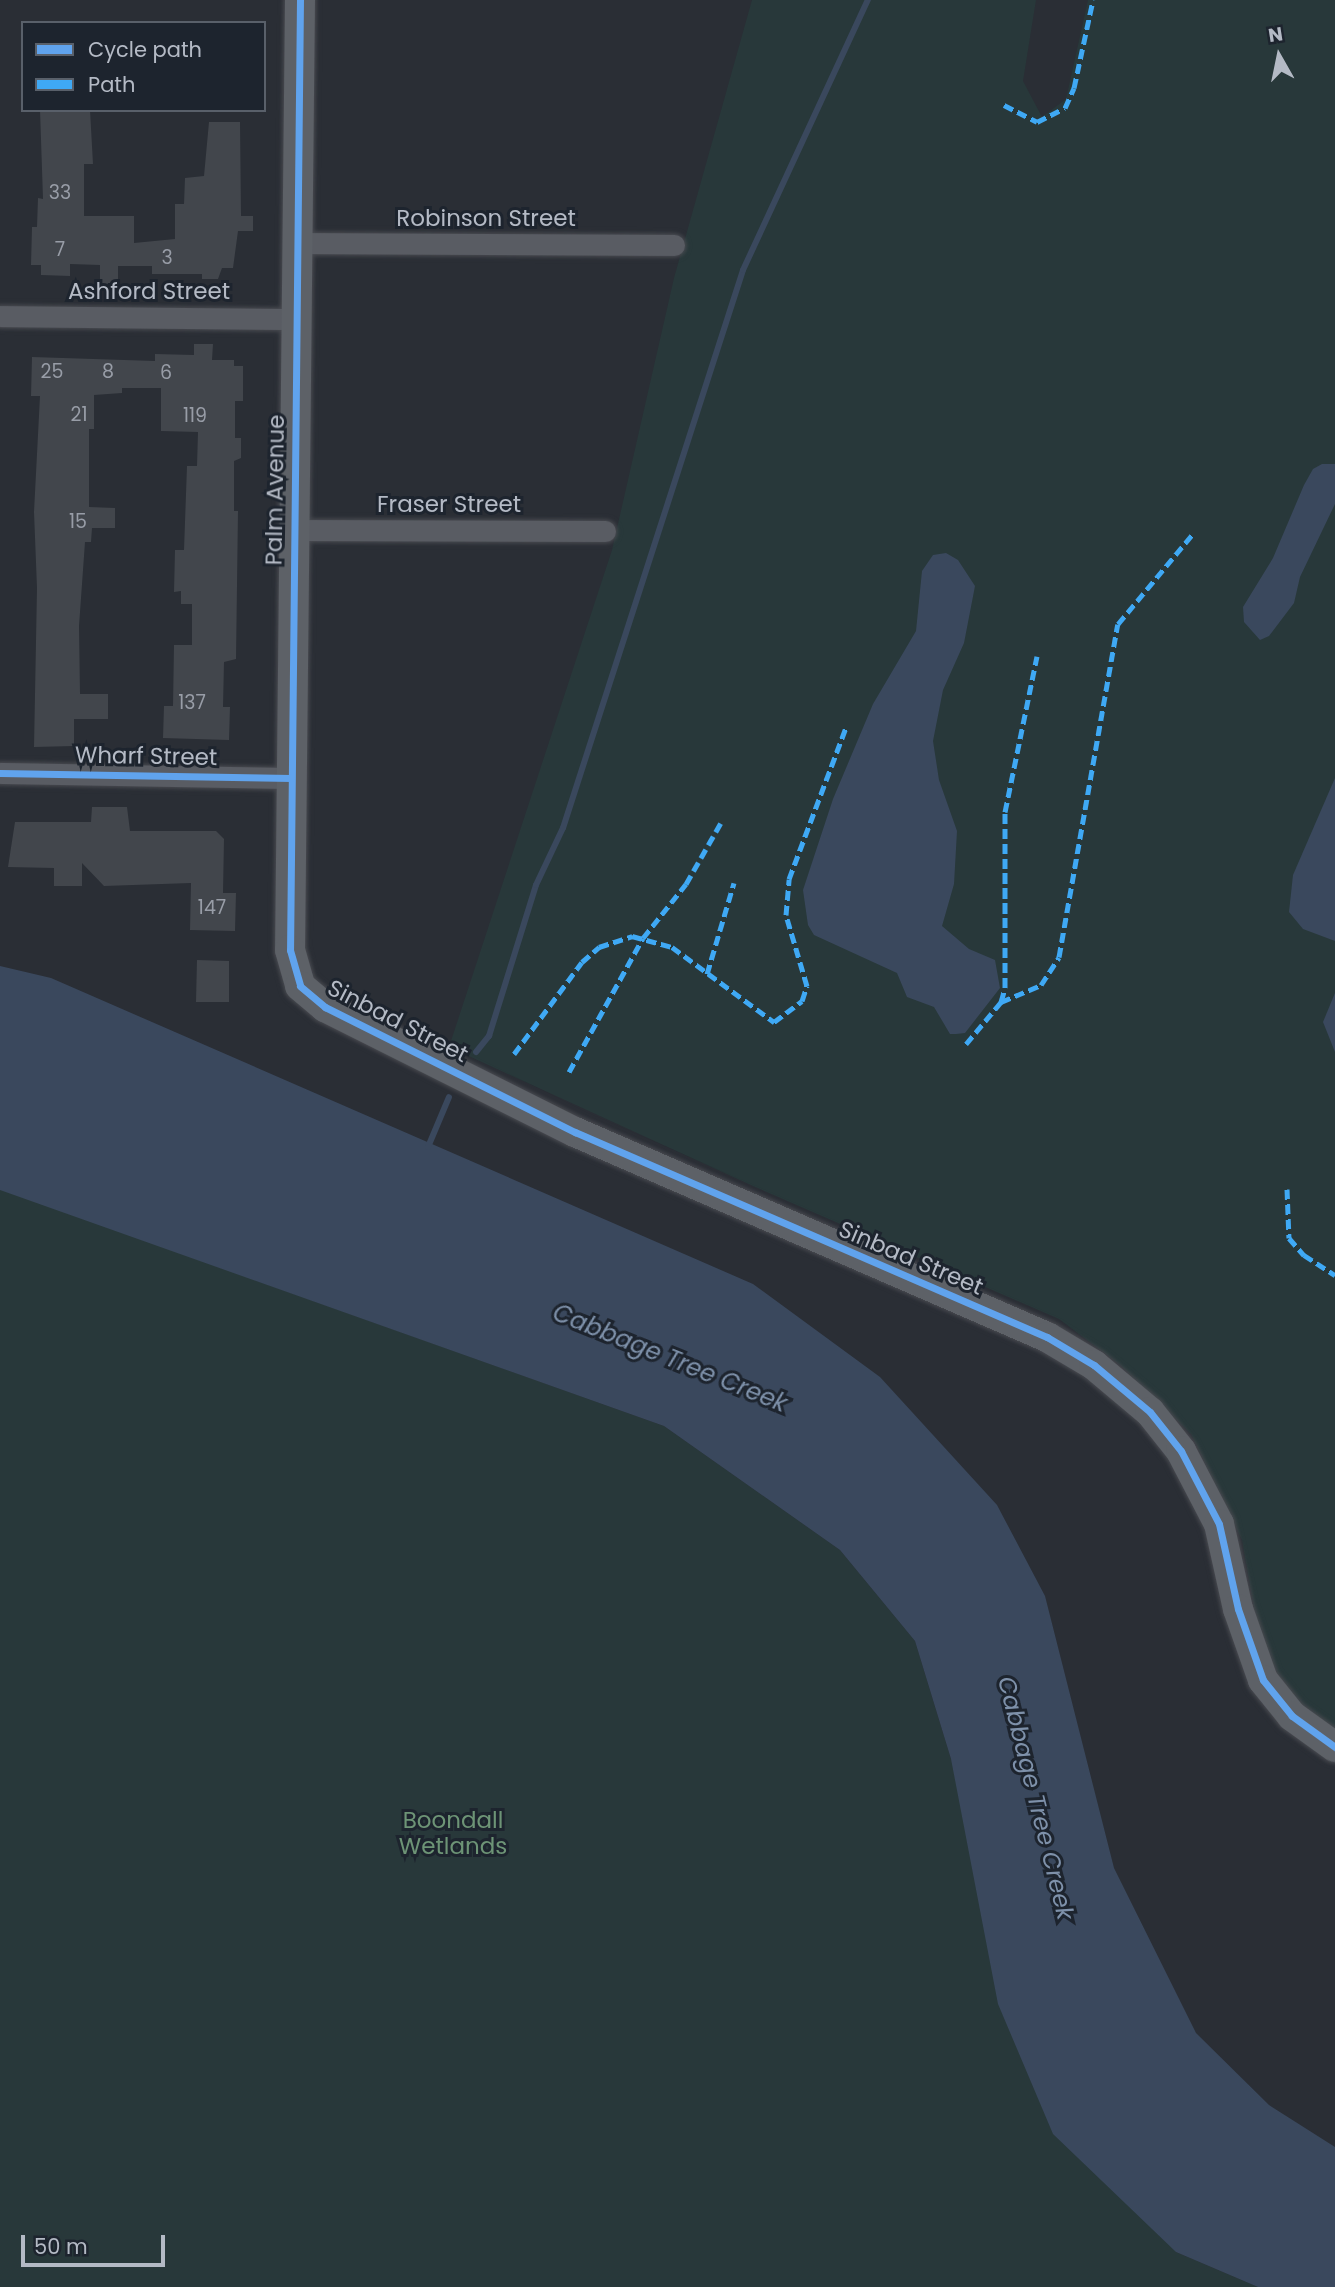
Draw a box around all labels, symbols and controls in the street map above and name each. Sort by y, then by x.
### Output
text: N [1266,20,1285,49]
legend [21,21,266,112]
north arrow [1244,21,1314,91]
text: Cycle path [88,35,202,64]
text: Path [88,70,135,99]
house number: 33 [49,182,71,204]
street label: Robinson Street [396,204,576,232]
house number: 7 [55,239,65,261]
house number: 3 [161,247,173,269]
street label: Ashford Street [68,277,230,305]
house number: 25 [41,361,63,383]
house number: 8 [102,361,114,383]
house number: 6 [160,362,172,384]
house number: 21 [70,404,88,426]
house number: 119 [183,405,207,427]
street label: Palm Avenue [260,414,290,566]
street label: Fraser Street [377,490,521,518]
house number: 15 [69,511,87,533]
house number: 137 [178,692,206,714]
street label: Wharf Street [75,741,217,771]
house number: 147 [198,897,226,919]
street label: Sinbad Street [323,974,473,1068]
street label: Sinbad Street [835,1215,987,1301]
water label: Cabbage Tree Creek [549,1298,791,1418]
water label: Cabbage Tree Creek [992,1673,1080,1923]
park label: Boondall Wetlands [399,1806,507,1860]
scale bar [24,2220,168,2264]
text: 50 m [34,2232,88,2261]

